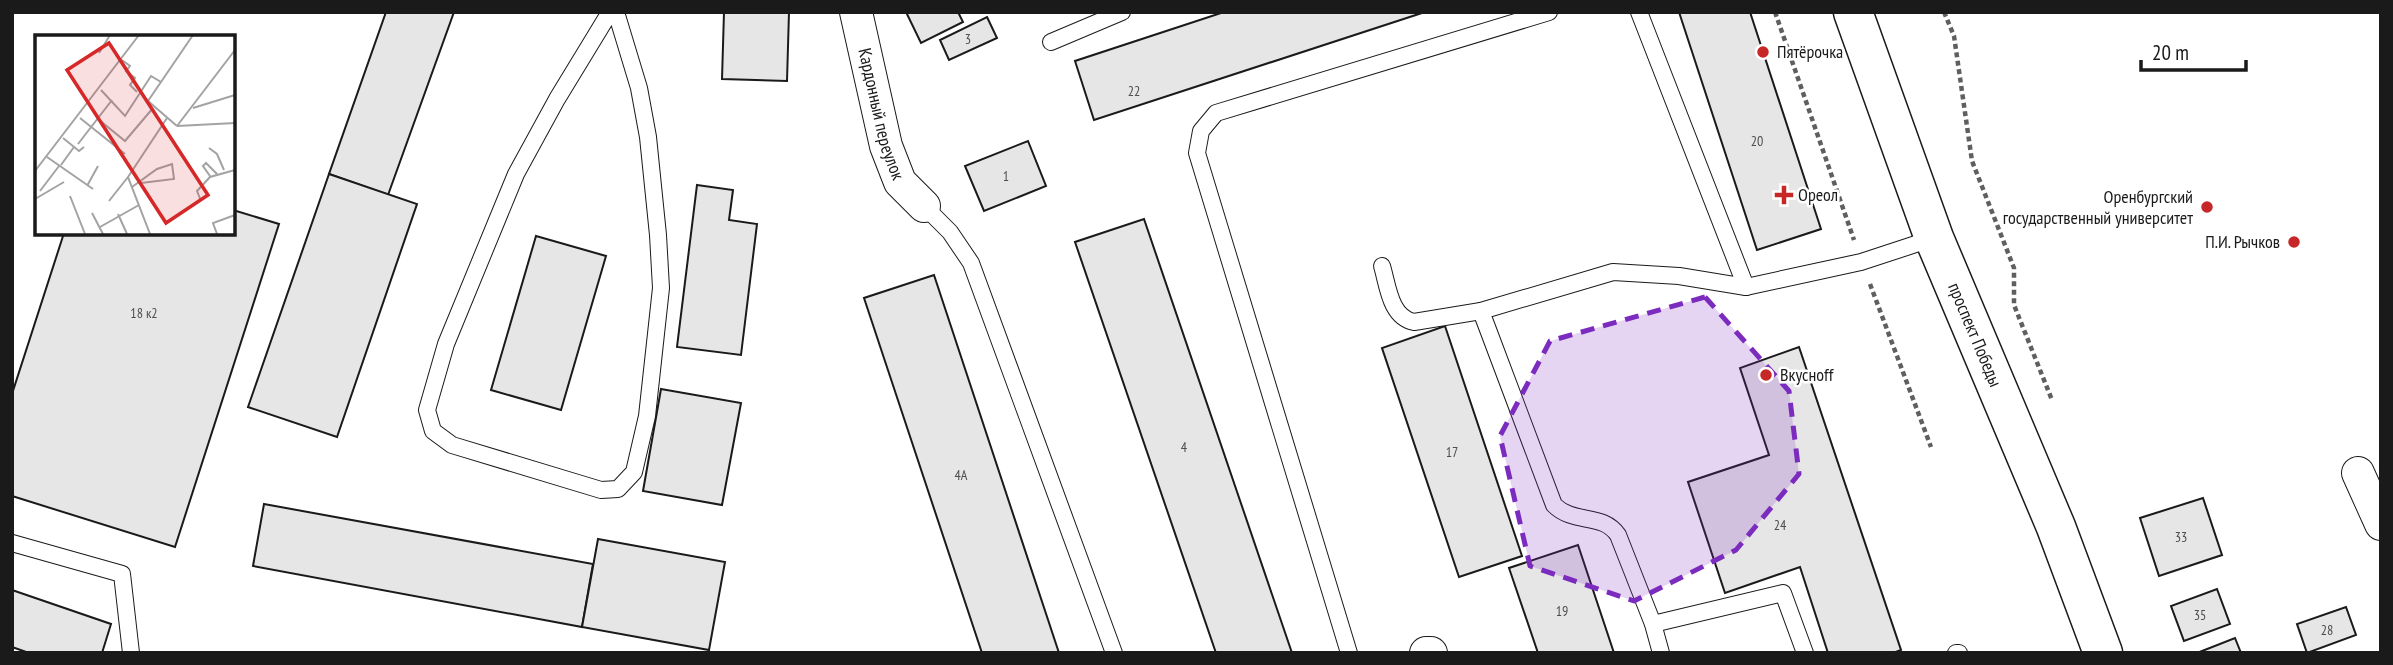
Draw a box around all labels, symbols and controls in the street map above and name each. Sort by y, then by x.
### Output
scale bar [2141,28,2246,72]
house number: 3 [965,30,971,48]
inset map [35,35,234,234]
text: 20 m [2152,39,2189,66]
place label: Пятёрочка [1777,40,1843,63]
marker: Пятёрочка [1755,44,1771,60]
street label: Кардонный переулок [853,46,910,183]
house number: 22 [1128,82,1140,100]
house number: 20 [1751,132,1763,150]
house number: 1 [1003,167,1009,185]
place label: Ореол [1798,183,1838,206]
place label: Оренбургский государственный университет [2003,185,2193,229]
marker: Ореол [1776,187,1792,203]
marker: Оренбургский государственный университет [2199,199,2215,215]
place label: П.И. Рычков [2205,230,2280,253]
marker: П.И. Рычков [2286,234,2302,250]
street label: проспект Победы [1943,279,2007,390]
house number: 18 к2 [130,304,158,322]
place label: Вкусноff [1780,363,1835,386]
marker: Вкусноff [1758,367,1774,383]
house number: 4 [1181,438,1188,456]
house number: 17 [1446,443,1458,461]
house number: 4А [955,466,968,484]
house number: 24 [1774,516,1787,534]
house number: 33 [2175,528,2187,546]
house number: 19 [1556,602,1568,620]
house number: 35 [2194,606,2206,624]
house number: 28 [2321,621,2333,639]

